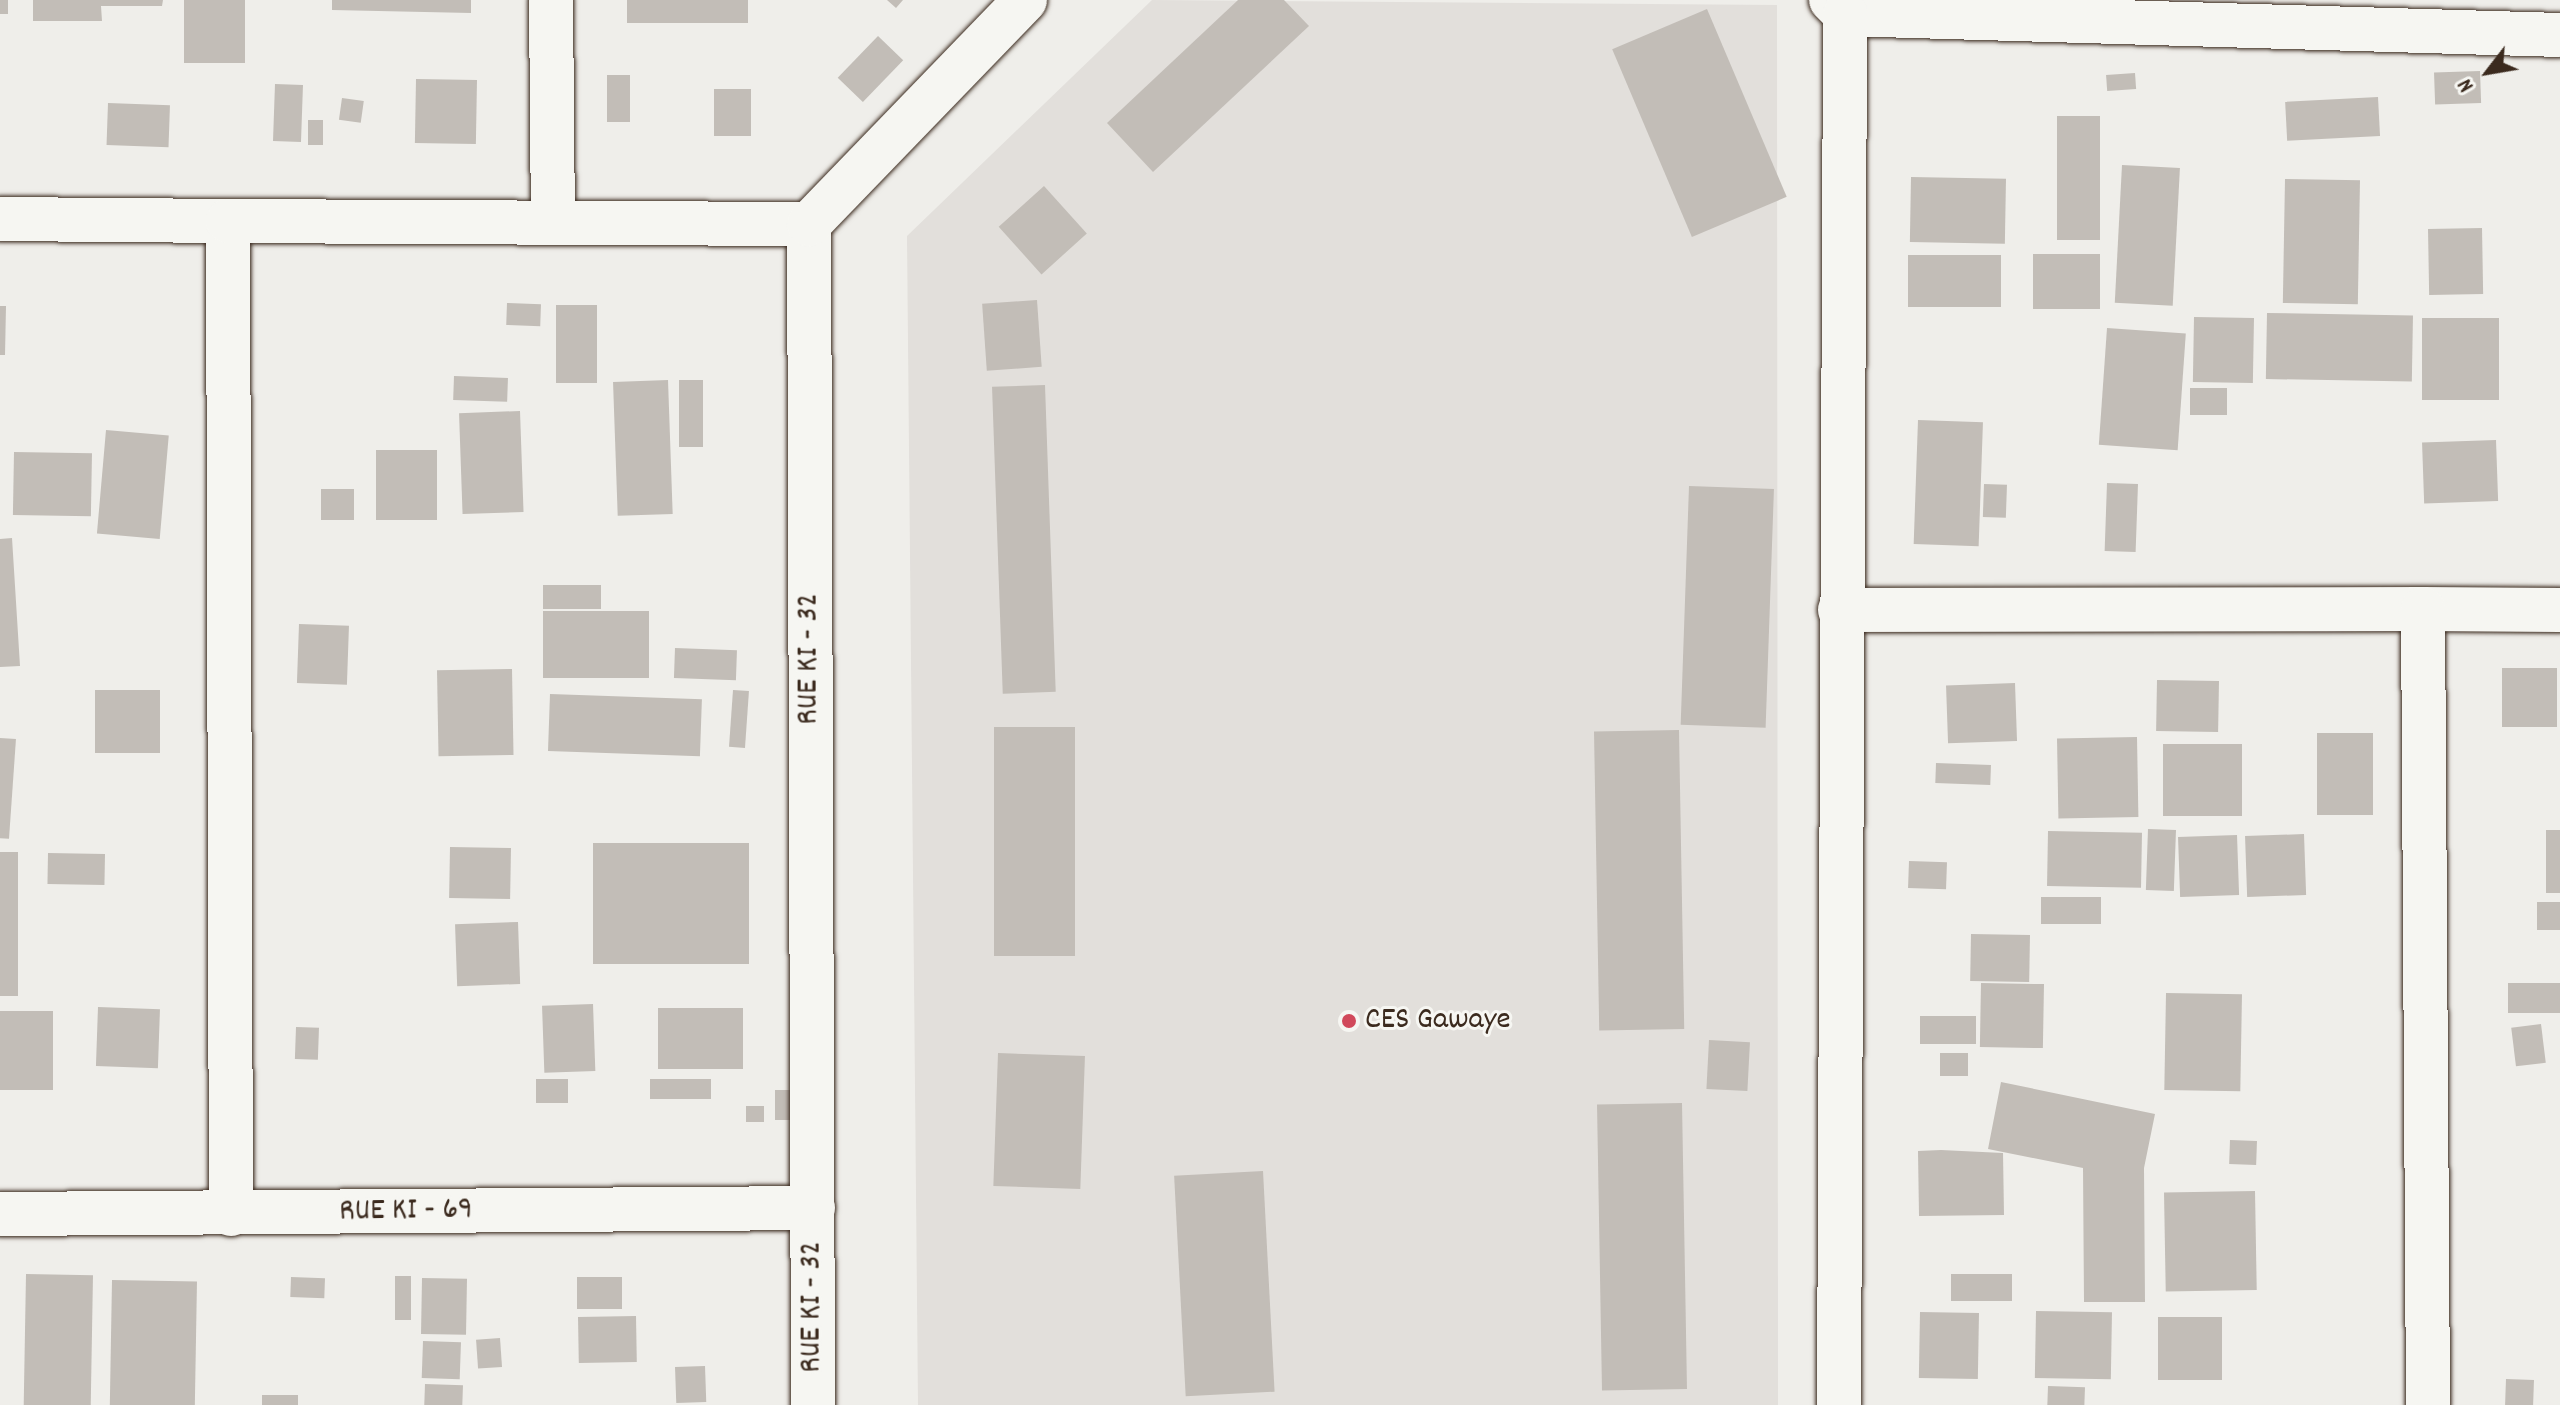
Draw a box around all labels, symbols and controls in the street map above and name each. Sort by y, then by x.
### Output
north arrow [2448,32,2528,112]
text: N [2451,72,2483,97]
street label: RUE KI - 32 [791,593,829,725]
place label: CES Gawaye [1365,1002,1511,1040]
marker: CES Gawaye [1340,1012,1358,1030]
street label: RUE KI - 69 [339,1192,473,1232]
street label: RUE KI - 32 [794,1241,832,1373]

